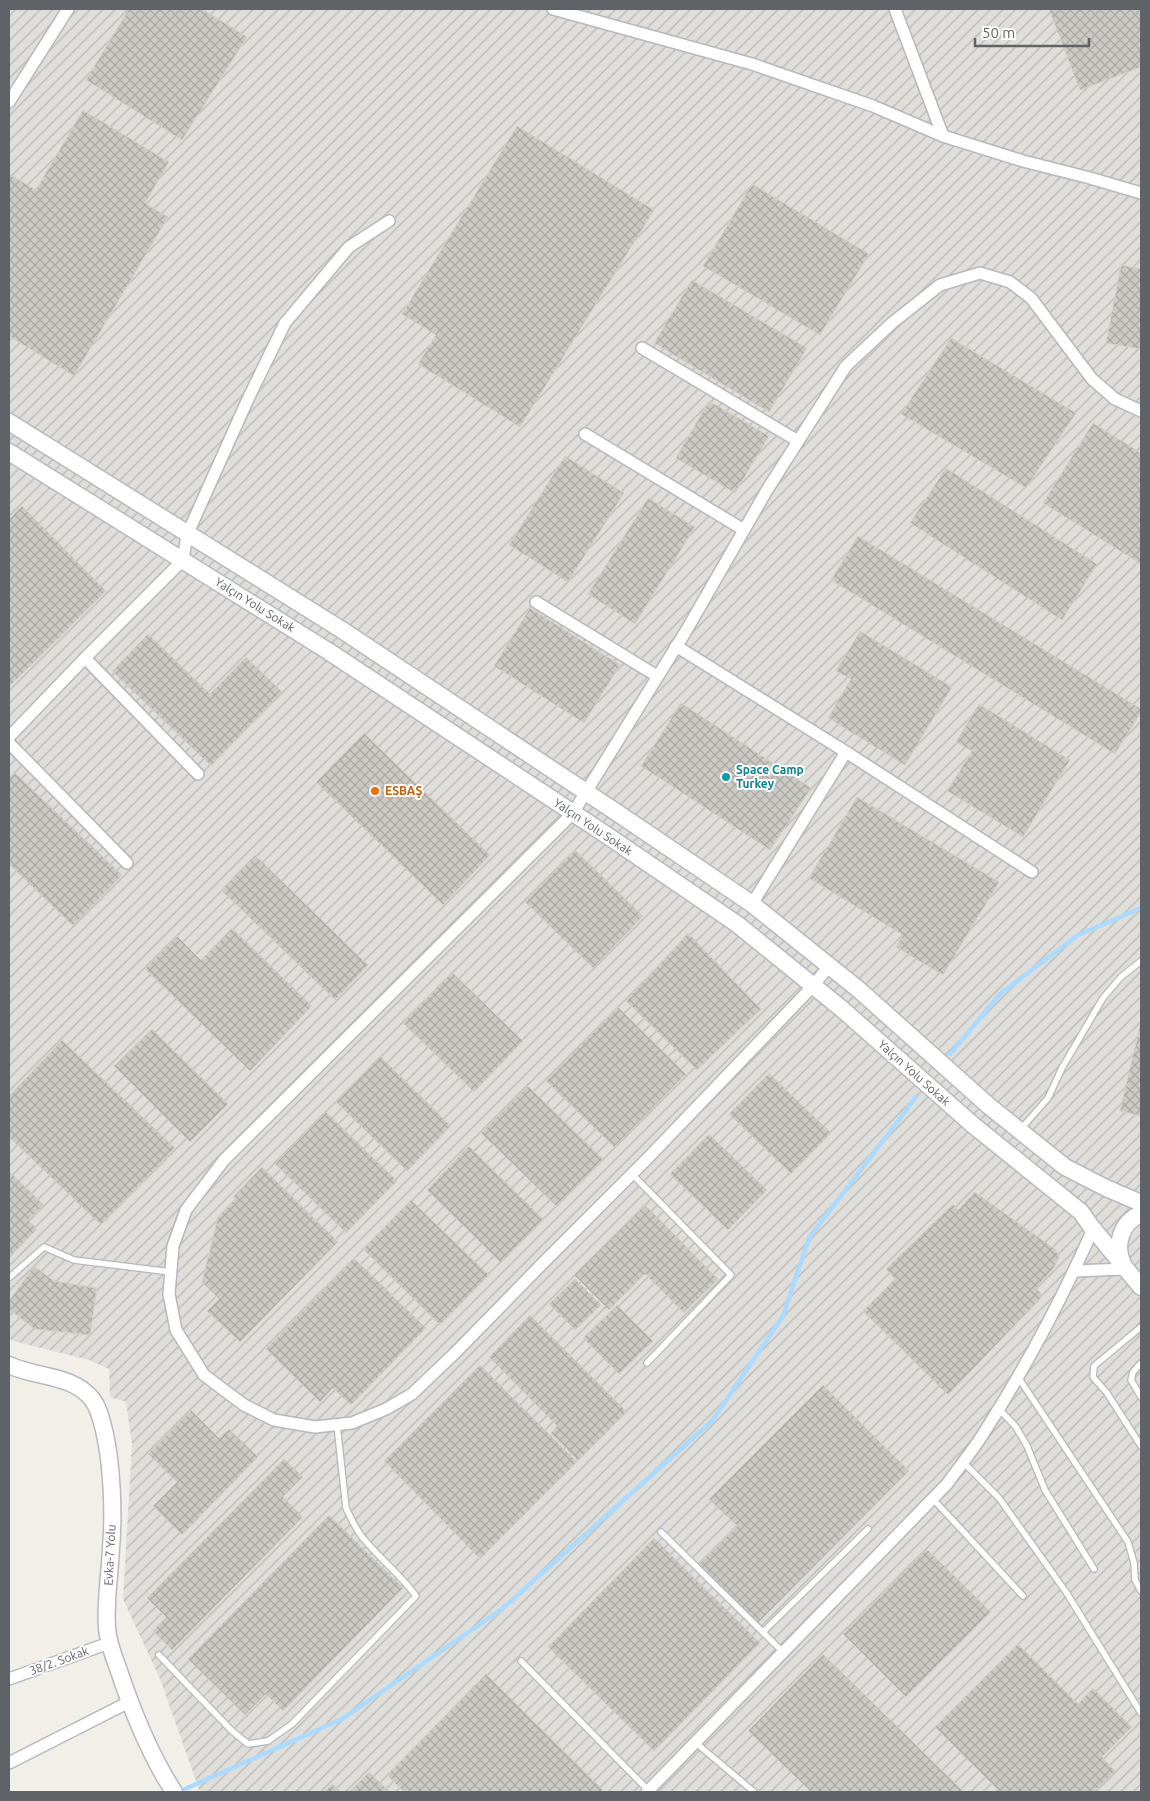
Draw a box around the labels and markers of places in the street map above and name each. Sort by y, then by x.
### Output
place label: Space Camp Turkey [736,763,804,790]
marker: Space Camp Turkey [720,771,732,783]
place label: ESBAŞ [385,784,422,799]
marker: ESBAŞ [369,785,381,797]

